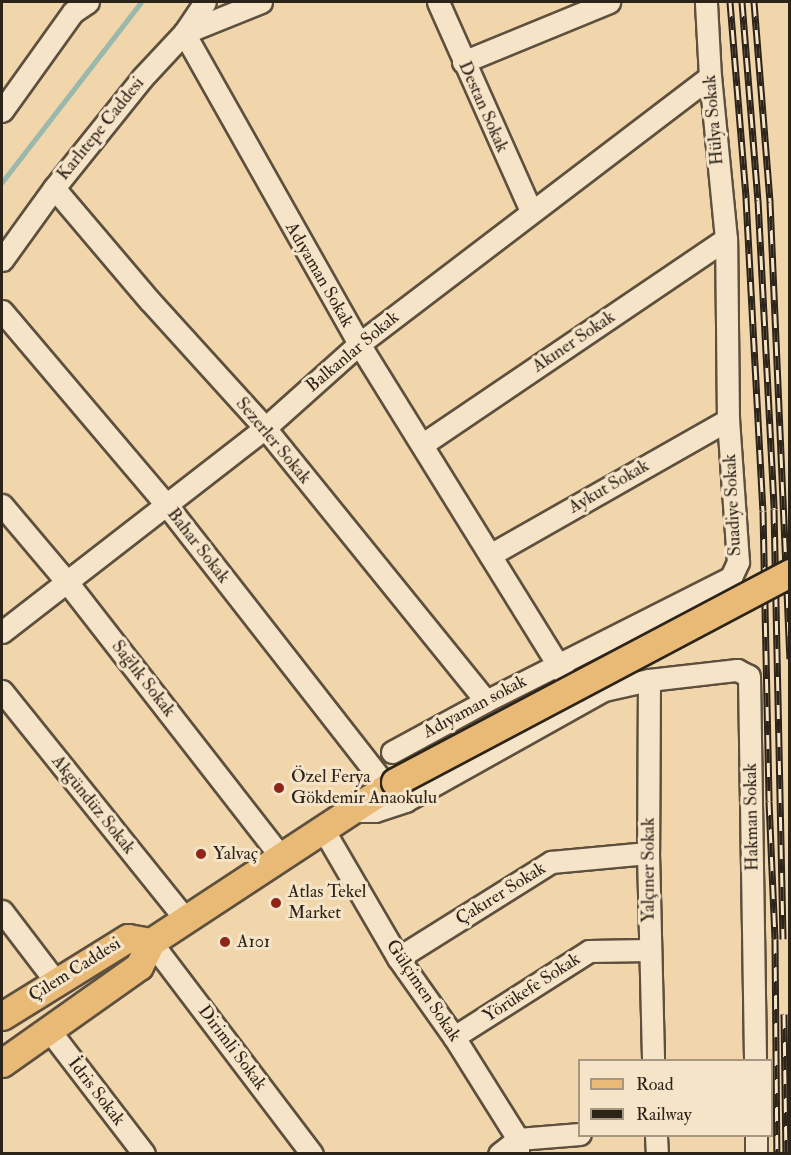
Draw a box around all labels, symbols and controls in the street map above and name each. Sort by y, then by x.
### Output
street label: Destan Sokak [453,58,513,156]
street label: Karlıtepe Caddesi [53,73,149,185]
street label: Hülya Sokak [699,74,729,166]
street label: Adıyaman Sokak [280,219,358,331]
street label: Akıner Sokak [528,306,620,378]
street label: Balkanlar Sokak [302,307,404,397]
street label: Sezerler Sokak [231,393,315,489]
street label: Suadiye Sokak [720,453,746,557]
street label: Aykut Sokak [565,455,653,519]
street label: Bahar Sokak [162,504,234,588]
street label: Sağlık Sokak [106,636,180,722]
street label: Adıyaman sokak [420,671,530,743]
street label: Akgündüz Sokak [46,751,140,859]
street label: Hakman Sokak [740,763,764,871]
place label: Özel Ferya Gökdemir Anaokulu [291,767,437,810]
marker: Özel Ferya Gökdemir Anaokulu [272,781,286,795]
street label: Yalçıner Sokak [638,817,660,923]
place label: Yalvaç [213,843,258,865]
marker: Yalvaç [194,847,208,861]
street label: Çakırer Sokak [452,858,550,930]
place label: Atlas Tekel Market [288,882,366,924]
marker: Atlas Tekel Market [269,896,283,910]
place label: A101 [237,931,270,953]
street label: Çilem Caddesi [25,933,125,1007]
marker: A101 [218,935,232,949]
street label: Gülçimen Sokak [381,936,465,1046]
street label: Yörükefe Sokak [479,949,585,1027]
street label: Dirimli Sokak [193,1001,271,1095]
street label: İdris Sokak [63,1054,129,1130]
legend [578,1059,773,1137]
text: Road [636,1073,674,1096]
text: Railway [636,1103,692,1126]

